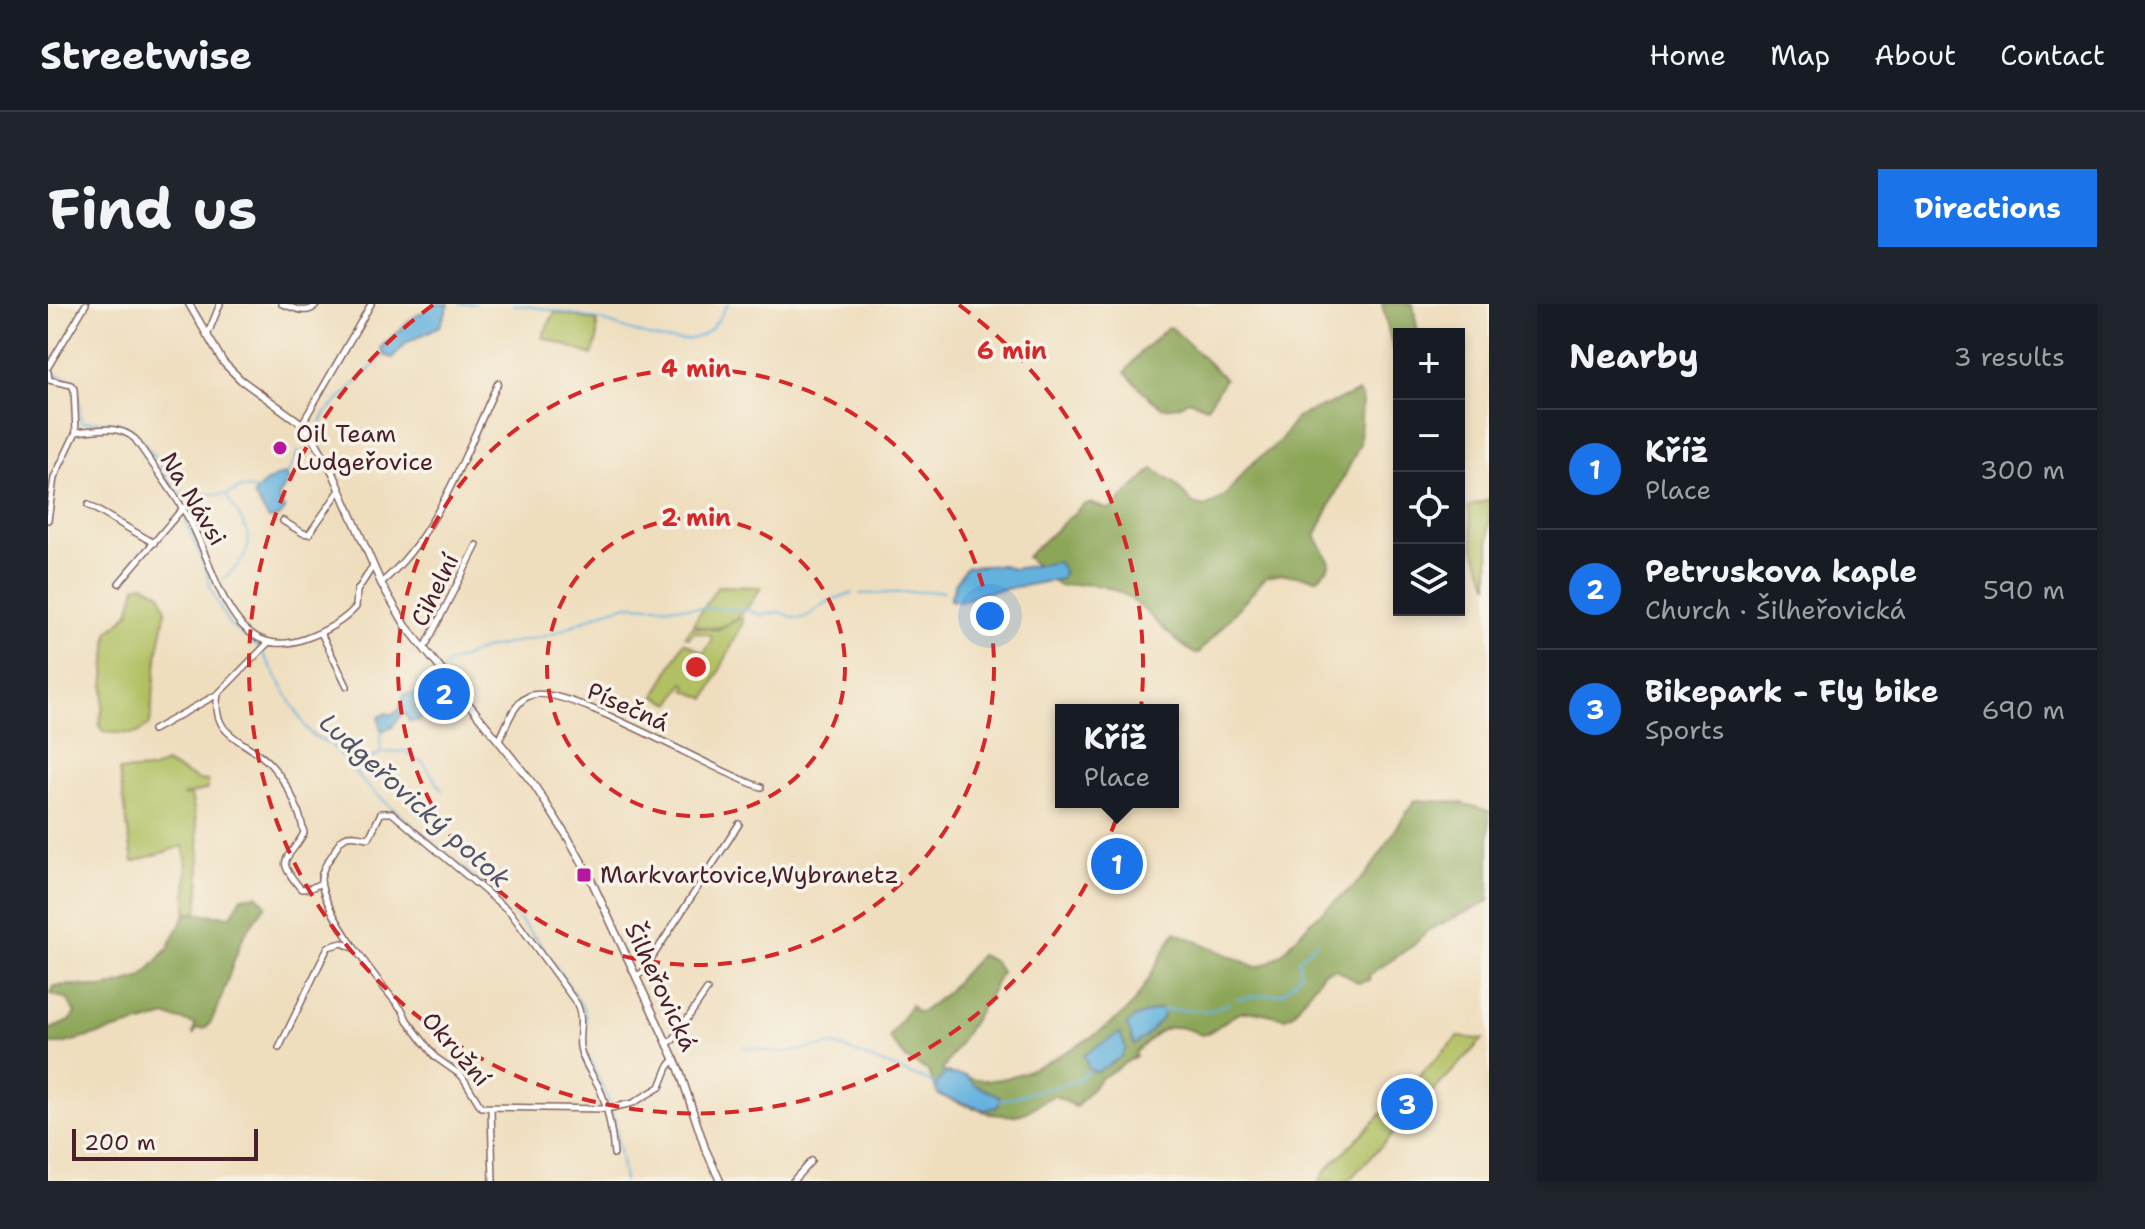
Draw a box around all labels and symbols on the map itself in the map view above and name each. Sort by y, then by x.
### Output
text: 6 min [977,335,1047,367]
text: 4 min [661,353,731,385]
place label: Oil Team Ludgeřovice [296,418,433,478]
marker: Oil Team Ludgeřovice [271,439,289,457]
street label: Na Návsi [153,446,233,552]
text: 2 min [661,502,731,534]
street label: Cihelní [404,548,466,632]
your location [970,596,1010,636]
centre of rings [682,653,710,681]
pin: 2 [418,664,470,724]
street label: Písečná [582,675,674,739]
water label: Ludgeřovický potok [312,705,518,895]
pin: 1 [1091,834,1143,894]
place label: Markvartovice,Wybranetz [600,859,899,891]
marker: Markvartovice,Wybranetz [575,866,593,884]
street label: Šilheřovická [617,918,705,1056]
street label: Okružní [415,1005,498,1093]
pin: 3 [1381,1074,1433,1134]
scale bar [72,1125,258,1161]

